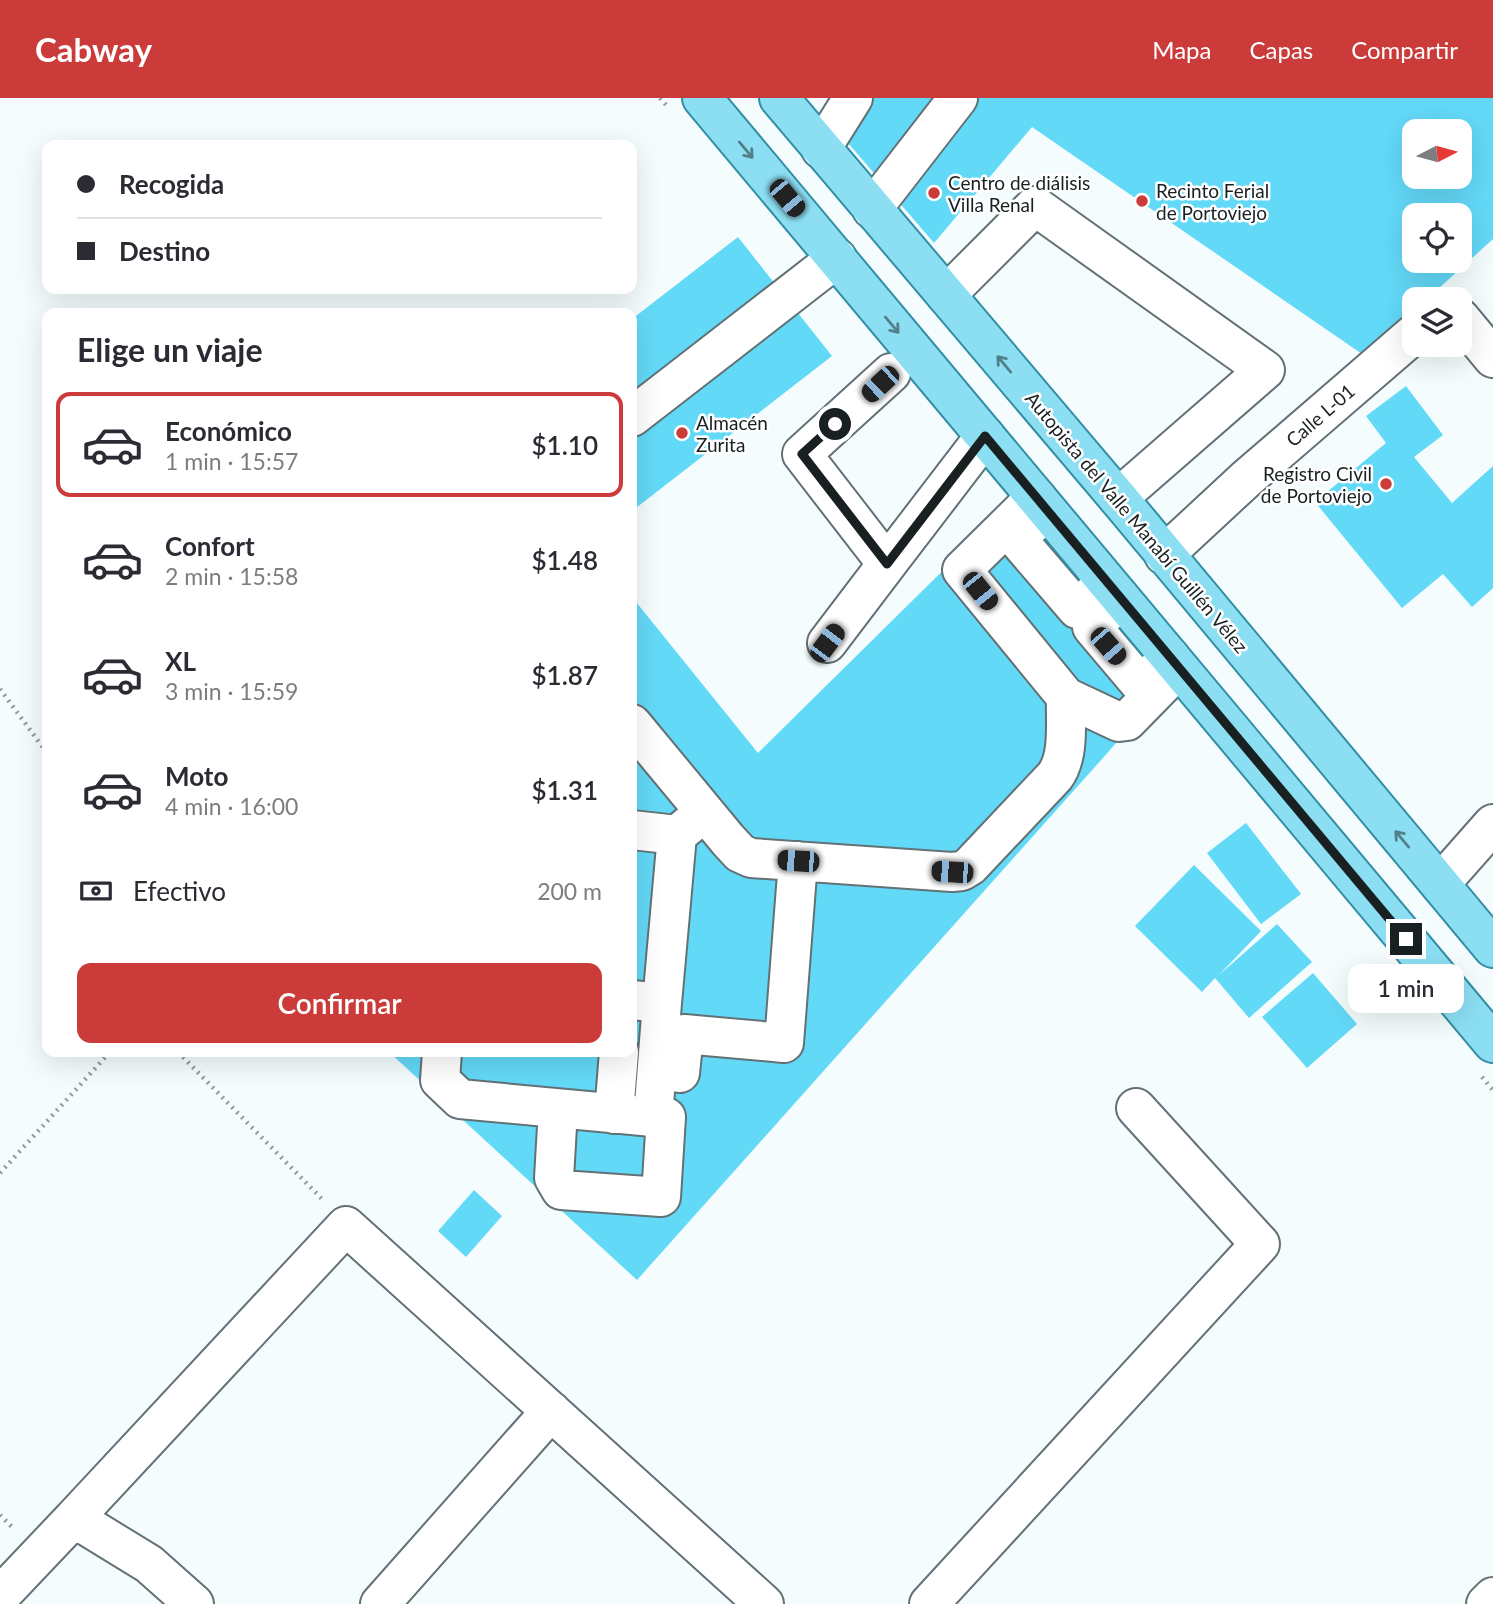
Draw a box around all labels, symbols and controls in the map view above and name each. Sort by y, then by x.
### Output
text: Cabway [35,29,152,69]
text: Mapa [1152,35,1211,64]
text: Capas [1249,35,1313,64]
text: Compartir [1351,35,1458,64]
north arrow [1402,119,1472,189]
map controls [1402,119,1472,357]
one-way arrow [739,141,754,159]
text: Recogida [119,168,224,200]
place label: Centro de diálisis Villa Renal [948,171,1090,216]
car [766,175,809,221]
place label: Recinto Ferial de Portoviejo [1156,179,1269,224]
marker: Centro de diálisis Villa Renal [926,185,942,201]
marker: Recinto Ferial de Portoviejo [1134,193,1150,209]
button: locate [1402,203,1472,273]
text: Destino [119,235,210,267]
button: layers [1402,287,1472,357]
one-way arrow [885,315,900,333]
text: Elige un viaje [77,330,262,369]
one-way arrow [996,356,1012,374]
car [858,362,903,406]
street label: Calle L-01 [1281,379,1359,451]
street label: Autopista del Valle Manabí Guillén Vélez [1021,387,1253,657]
route start [819,408,851,440]
place label: Almacén Zurita [696,411,768,456]
icon: car [81,413,144,476]
text: Económico [165,415,292,447]
marker: Almacén Zurita [674,425,690,441]
text: $1.10 [532,429,598,461]
text: 1 min · 15:57 [165,447,298,475]
place label: Registro Civil de Portoviejo [1261,462,1372,507]
marker: Registro Civil de Portoviejo [1378,476,1394,492]
icon: car [81,528,144,591]
text: Confort [165,530,255,562]
text: $1.48 [532,544,598,576]
text: 2 min · 15:58 [165,562,298,590]
car [959,568,1002,614]
car [806,620,849,666]
car [1087,623,1130,669]
icon: car [81,643,144,706]
text: XL [165,645,196,677]
text: $1.87 [532,659,598,691]
text: 3 min · 15:59 [165,677,298,705]
icon: car [81,758,144,821]
text: Moto [165,760,228,792]
text: $1.31 [532,774,598,806]
text: 4 min · 16:00 [165,792,298,820]
one-way arrow [1394,830,1410,848]
car [777,849,820,873]
car [931,860,974,884]
icon: cash [77,872,115,910]
text: Efectivo [133,875,226,907]
text: 200 m [537,877,602,905]
route end [1390,923,1422,955]
button: Confirmar [77,963,602,1043]
callout: 1 min [1348,964,1464,1012]
text: 1 min [1378,974,1434,1002]

